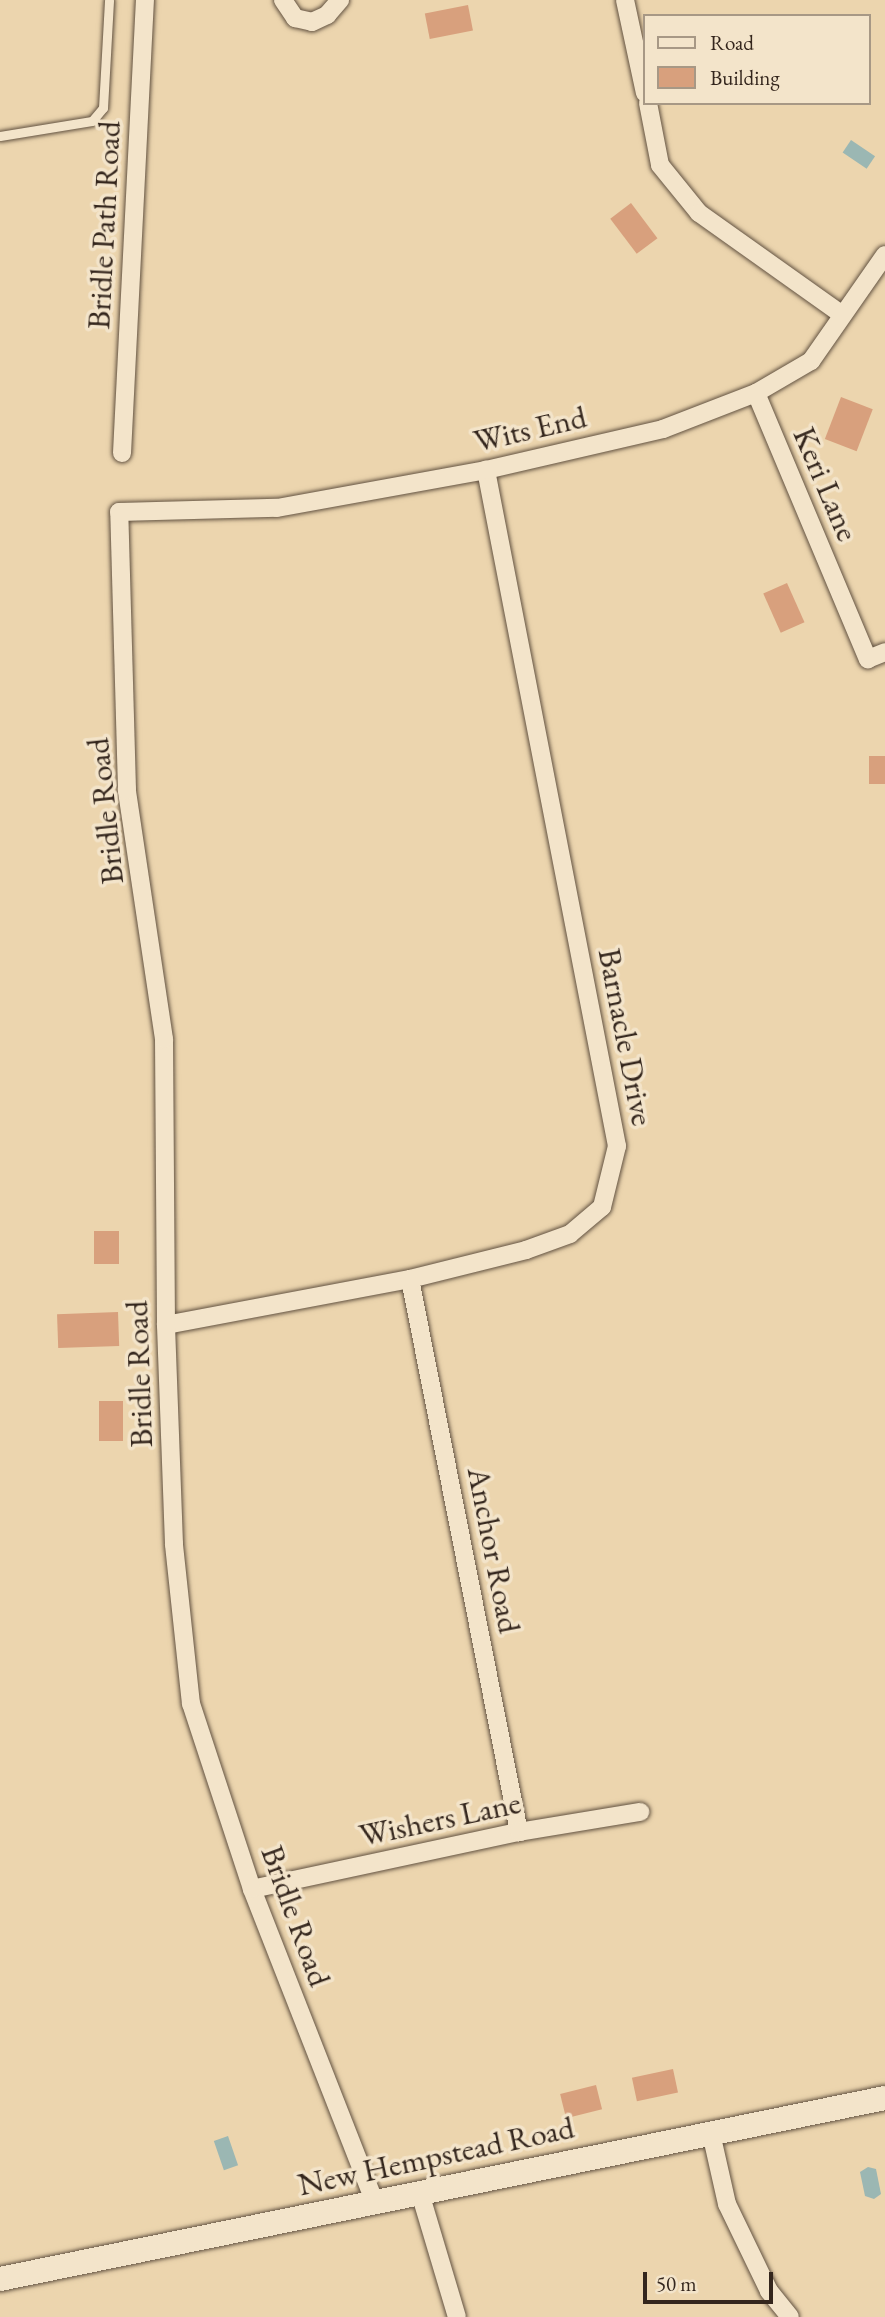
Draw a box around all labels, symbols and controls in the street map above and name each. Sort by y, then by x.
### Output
legend [644,14,871,105]
text: Road [710,29,754,56]
text: Building [710,64,780,91]
street label: Bridle Path Road [79,120,129,330]
street label: Wits End [470,397,590,461]
street label: Keri Lane [785,421,867,547]
street label: Bridle Road [78,736,132,886]
street label: Barnacle Drive [590,945,662,1129]
street label: Bridle Road [117,1300,161,1448]
street label: Anchor Road [459,1464,529,1636]
street label: Wishers Lane [356,1783,524,1855]
street label: Bridle Road [253,1840,339,1992]
street label: New Hempstead Road [294,2108,578,2204]
scale bar [647,2258,776,2302]
text: 50 m [656,2270,697,2297]

